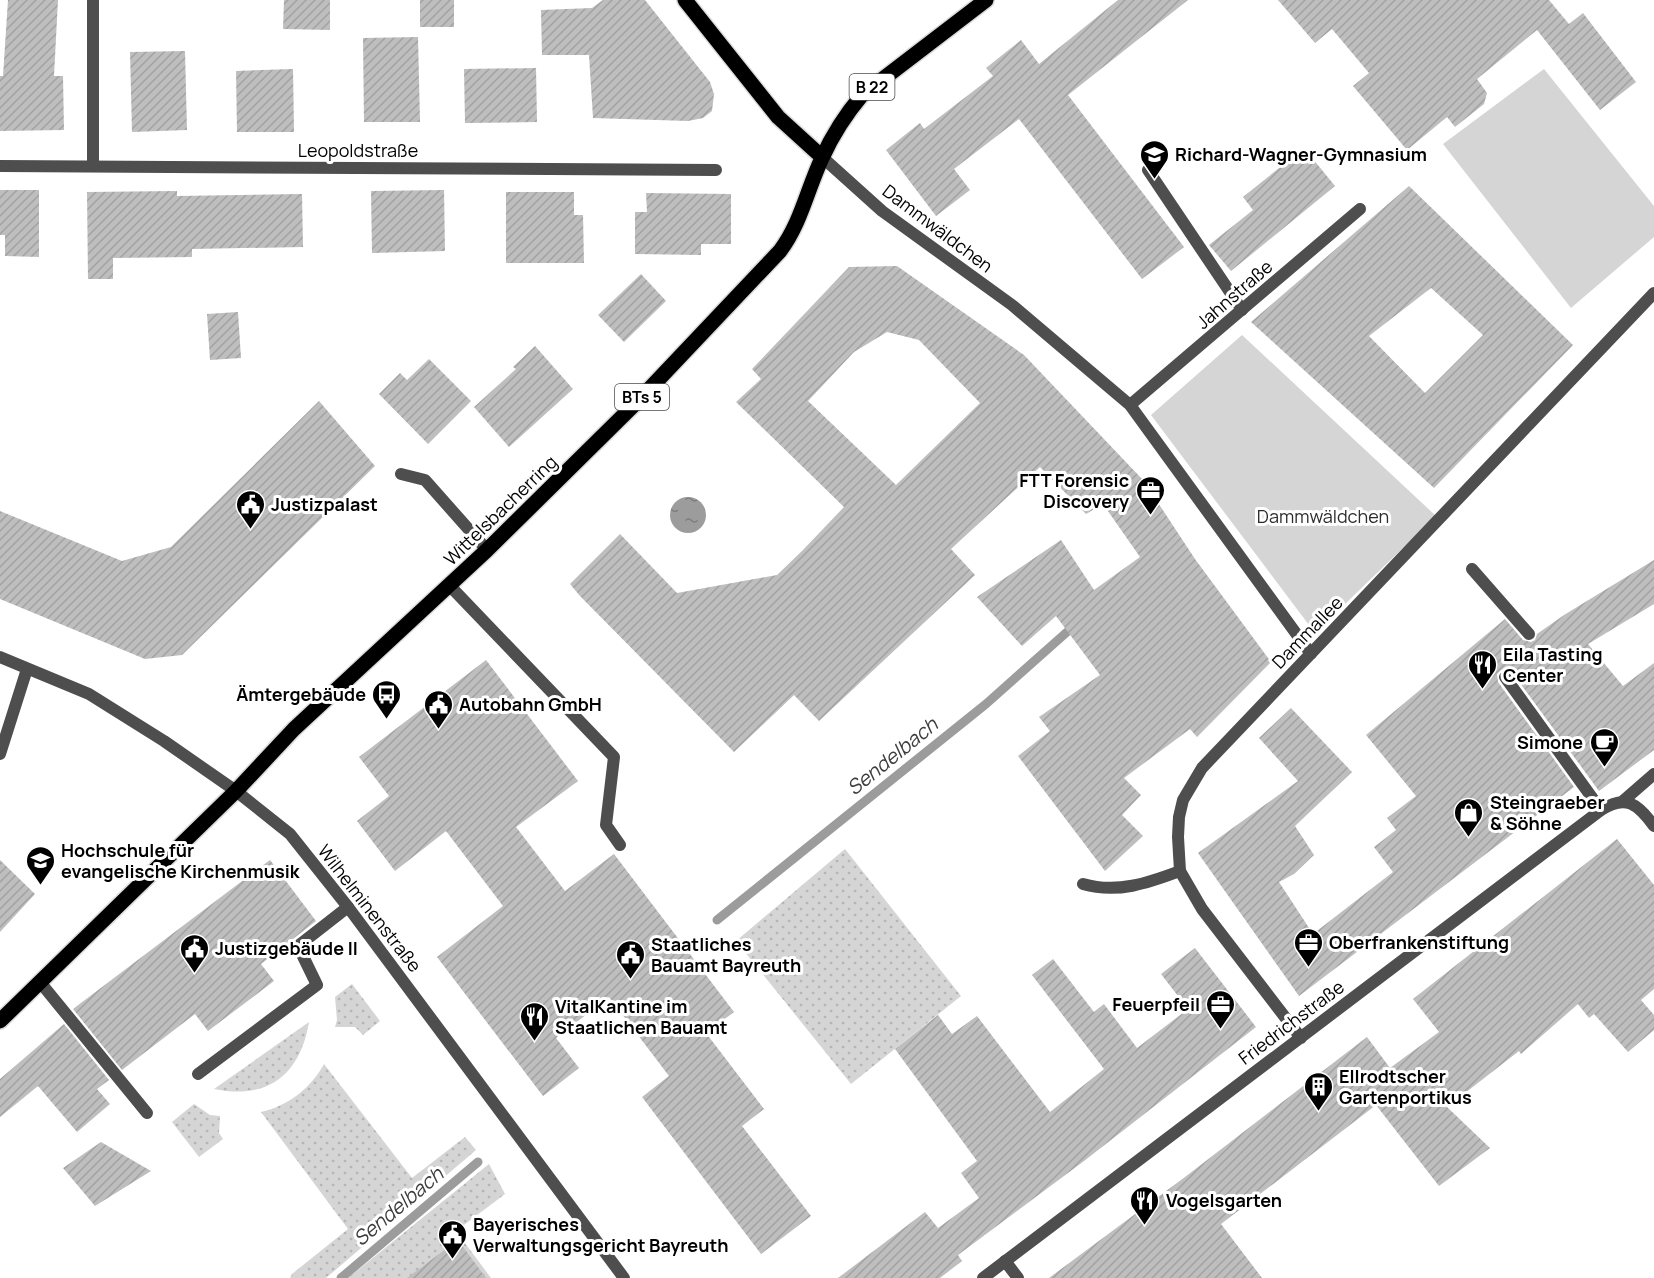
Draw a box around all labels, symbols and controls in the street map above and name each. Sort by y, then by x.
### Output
road number: B 22 [850,74,894,100]
street label: Leopoldstraße [298,138,418,162]
school or university icon: Richard-Wagner-Gymnasium [1138,138,1170,180]
place label: Richard-Wagner-Gymnasium [1175,142,1427,166]
street label: Dammwäldchen [878,179,998,277]
street label: Jahnstraße [1191,254,1277,334]
road number: BTs 5 [615,384,669,410]
street label: Wittelsbacherring [438,450,562,570]
place label: FTT Forensic Discovery [1019,468,1129,513]
office icon: FTT Forensic Discovery [1134,474,1166,516]
public building icon: Justizpalast [234,488,266,530]
place label: Justizpalast [271,492,378,516]
park label: Dammwäldchen [1257,504,1389,528]
street label: Dammallee [1266,591,1348,673]
place label: Eila Tasting Center [1503,642,1603,687]
restaurant icon: Eila Tasting Center [1466,648,1498,690]
bus stop icon: Ämtergebäude [371,678,403,720]
place label: Ämtergebäude [236,682,366,706]
public building icon: Autobahn GmbH [422,688,454,730]
place label: Autobahn GmbH [459,692,602,716]
water label: Sendelbach [841,710,944,801]
cafe icon: Simone [1588,726,1620,768]
place label: Simone [1517,730,1583,754]
place label: Steingraeber & Söhne [1490,790,1605,835]
shop icon: Steingraeber & Söhne [1453,796,1485,838]
place label: Hochschule für evangelische Kirchenmusik [61,838,301,883]
street label: Wilhelminenstraße [313,839,427,977]
school or university icon: Hochschule für evangelische Kirchenmusik [24,844,56,886]
office icon: Oberfrankenstiftung [1292,926,1324,968]
place label: Oberfrankenstiftung [1329,930,1509,954]
public building icon: Justizgebäude II [178,932,210,974]
place label: Staatliches Bauamt Bayreuth [651,932,801,977]
place label: Justizgebäude II [215,936,358,960]
public building icon: Staatliches Bauamt Bayreuth [614,938,646,980]
street label: Friedrichstraße [1233,974,1349,1070]
office icon: Feuerpfeil [1205,988,1237,1030]
place label: Feuerpfeil [1112,992,1200,1016]
place label: VitalKantine im Staatlichen Bauamt [555,994,728,1039]
restaurant icon: VitalKantine im Staatlichen Bauamt [518,1000,550,1042]
place label: Ellrodtscher Gartenportikus [1339,1064,1472,1109]
building icon: Ellrodtscher Gartenportikus [1302,1070,1334,1112]
water label: Sendelbach [347,1160,450,1252]
restaurant icon: Vogelsgarten [1129,1184,1161,1226]
place label: Vogelsgarten [1166,1188,1282,1212]
place label: Bayerisches Verwaltungsgericht Bayreuth [473,1212,729,1257]
public building icon: Bayerisches Verwaltungsgericht Bayreuth [436,1218,468,1260]

